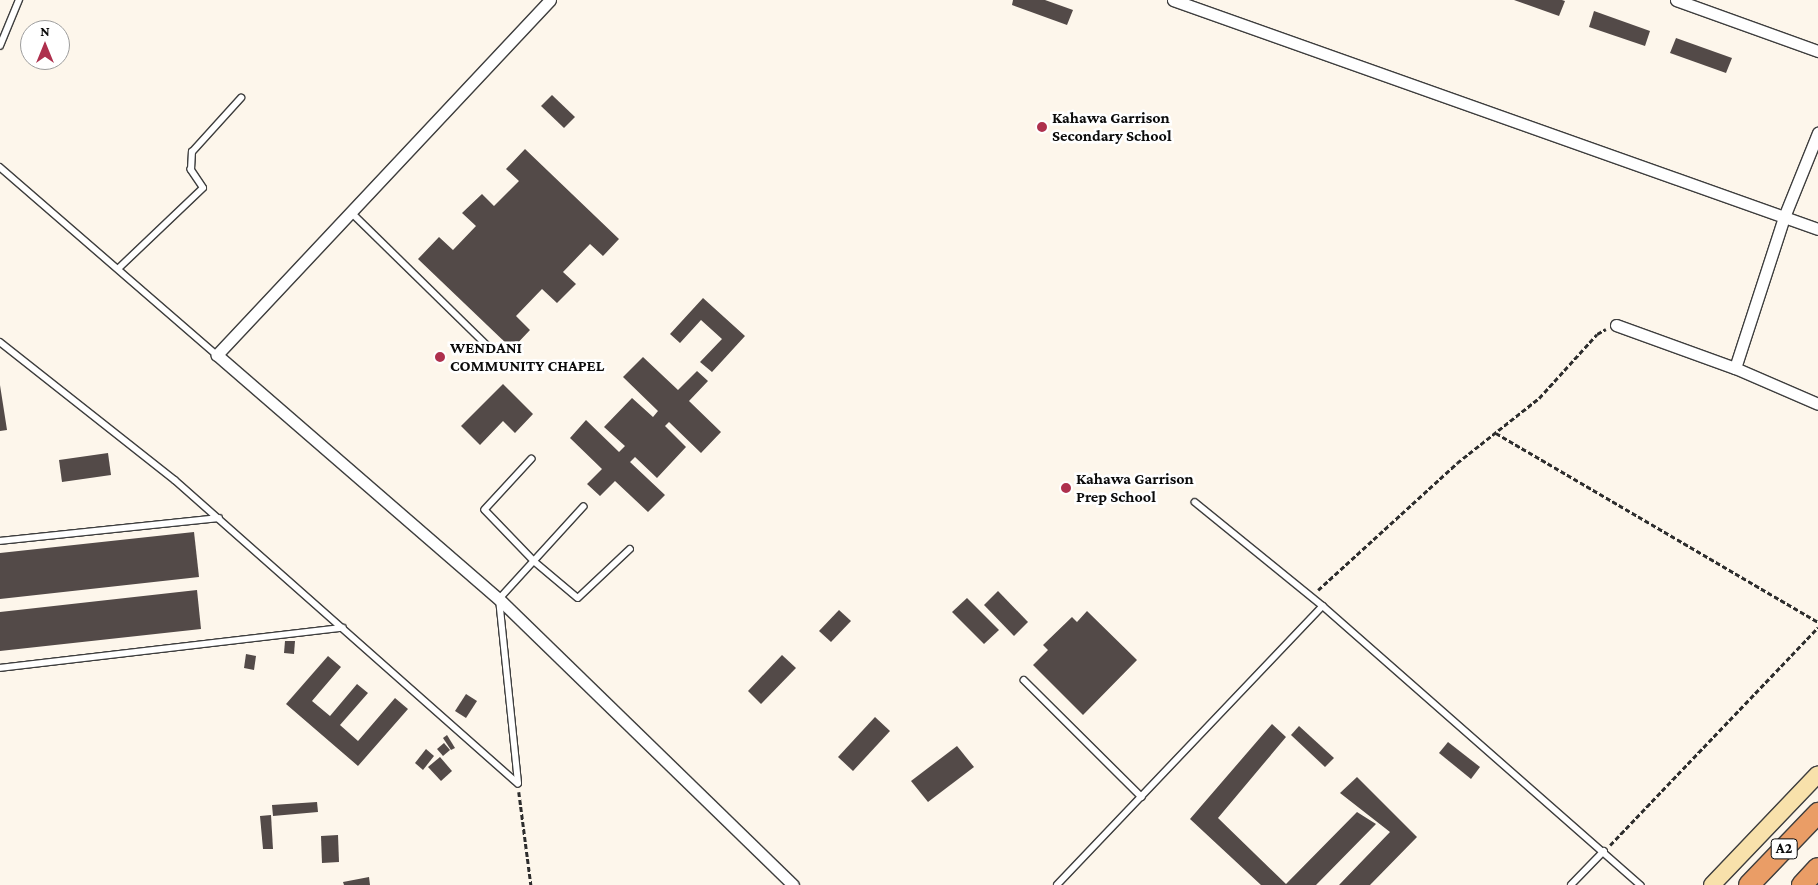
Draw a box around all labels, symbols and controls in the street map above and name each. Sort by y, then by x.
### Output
north arrow [20,20,70,70]
text: N [40,23,50,39]
place label: Kahawa Garrison Secondary School [1052,108,1172,146]
marker: Kahawa Garrison Secondary School [1036,121,1048,133]
place label: WENDANI COMMUNITY CHAPEL [450,338,604,376]
marker: WENDANI COMMUNITY CHAPEL [434,351,446,363]
place label: Kahawa Garrison Prep School [1076,469,1194,507]
marker: Kahawa Garrison Prep School [1060,482,1072,494]
road number: A2 [1770,836,1798,862]

